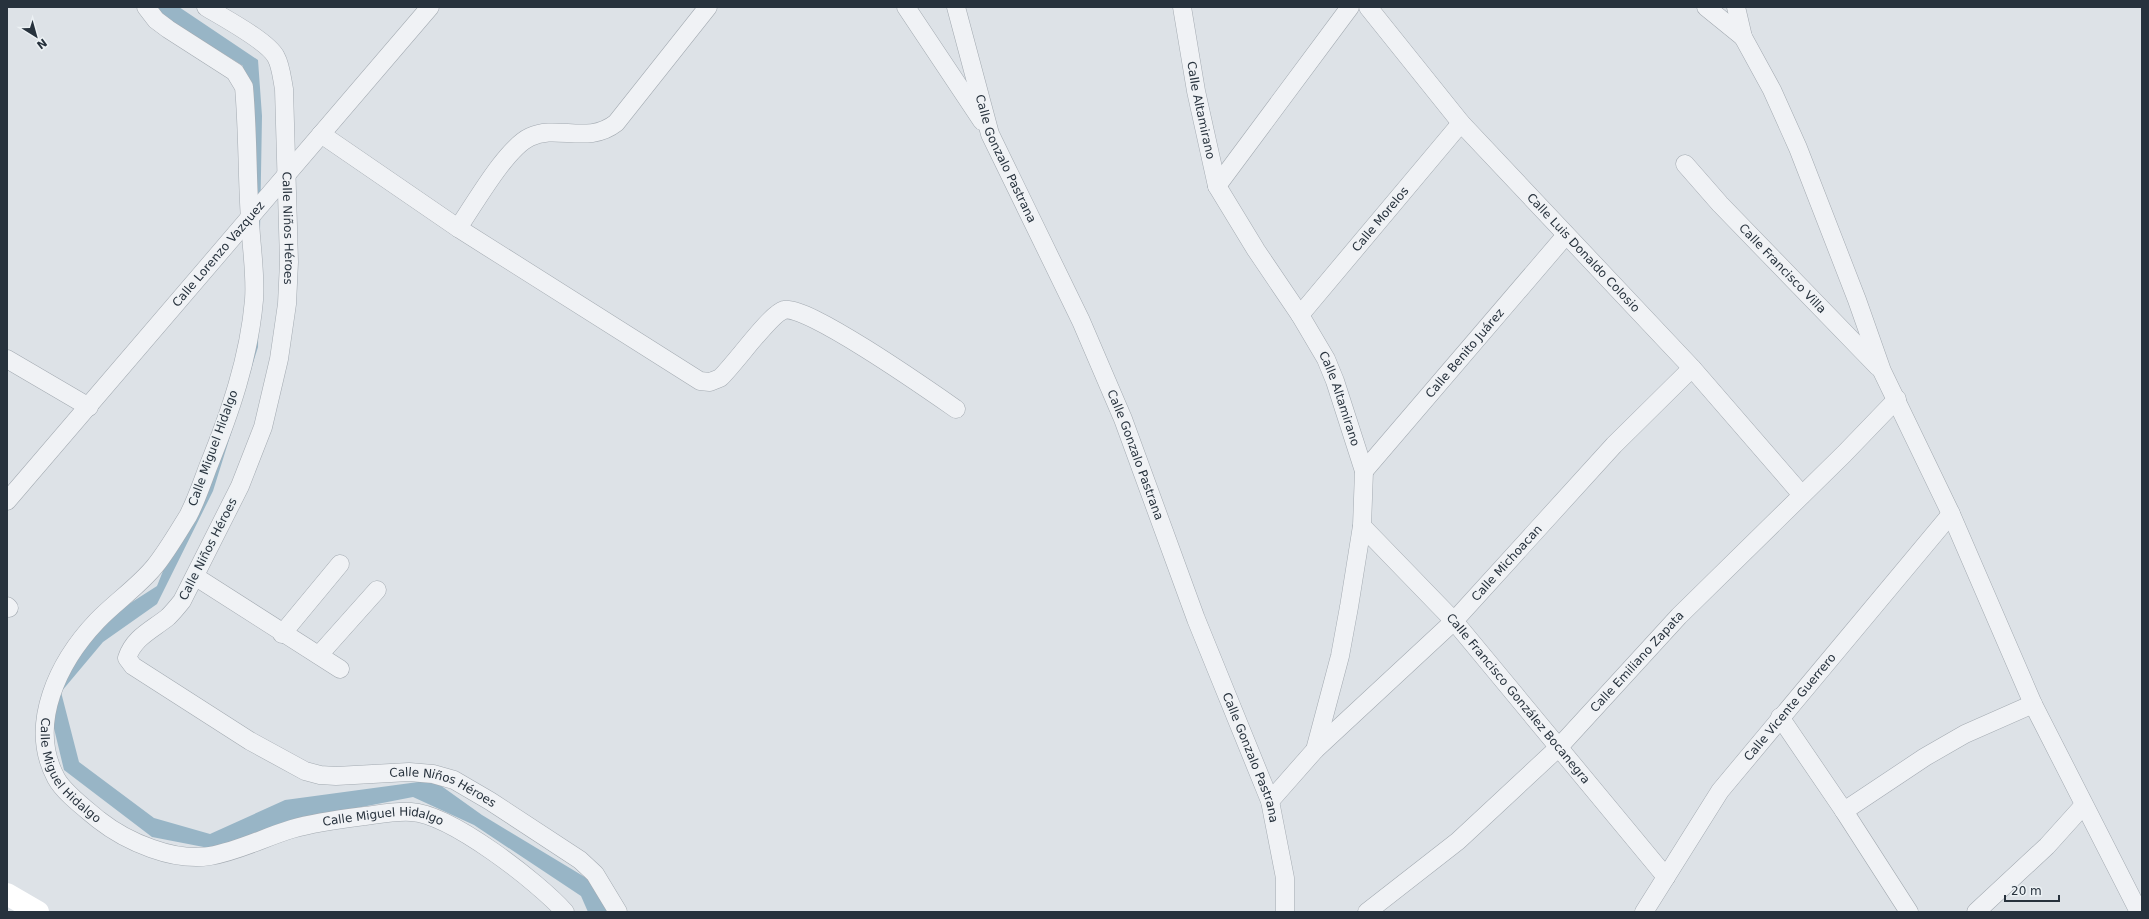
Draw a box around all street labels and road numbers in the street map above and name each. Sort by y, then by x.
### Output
street label: Calle Altamirano [1184,60,1218,161]
street label: Calle Gonzalo Pastrana [973,93,1039,225]
street label: Calle Niños Héroes [279,171,296,285]
street label: Calle Morelos [1349,184,1412,255]
street label: Calle Luis Donaldo Colosio [1524,190,1643,315]
street label: Calle Lorenzo Vazquez [169,198,267,310]
street label: Calle Francisco Villa [1736,221,1829,316]
street label: Calle Benito Juárez [1423,306,1507,401]
street label: Calle Altamirano [1316,349,1363,448]
street label: Calle Miguel Hidalgo [185,388,241,508]
street label: Calle Gonzalo Pastrana [1104,388,1166,522]
street label: Calle Niños Héroes [176,495,240,603]
street label: Calle Michoacan [1469,522,1545,604]
street label: Calle Emiliano Zapata [1587,608,1687,715]
street label: Calle Francisco González Bocanegra [1444,611,1593,787]
street label: Calle Vicente Guerrero [1741,651,1839,764]
street label: Calle Gonzalo Pastrana [1220,690,1281,824]
street label: Calle Miguel Hidalgo [38,717,104,826]
street label: Calle Niños Héroes [389,765,499,810]
street label: Calle Miguel Hidalgo [321,805,446,829]

